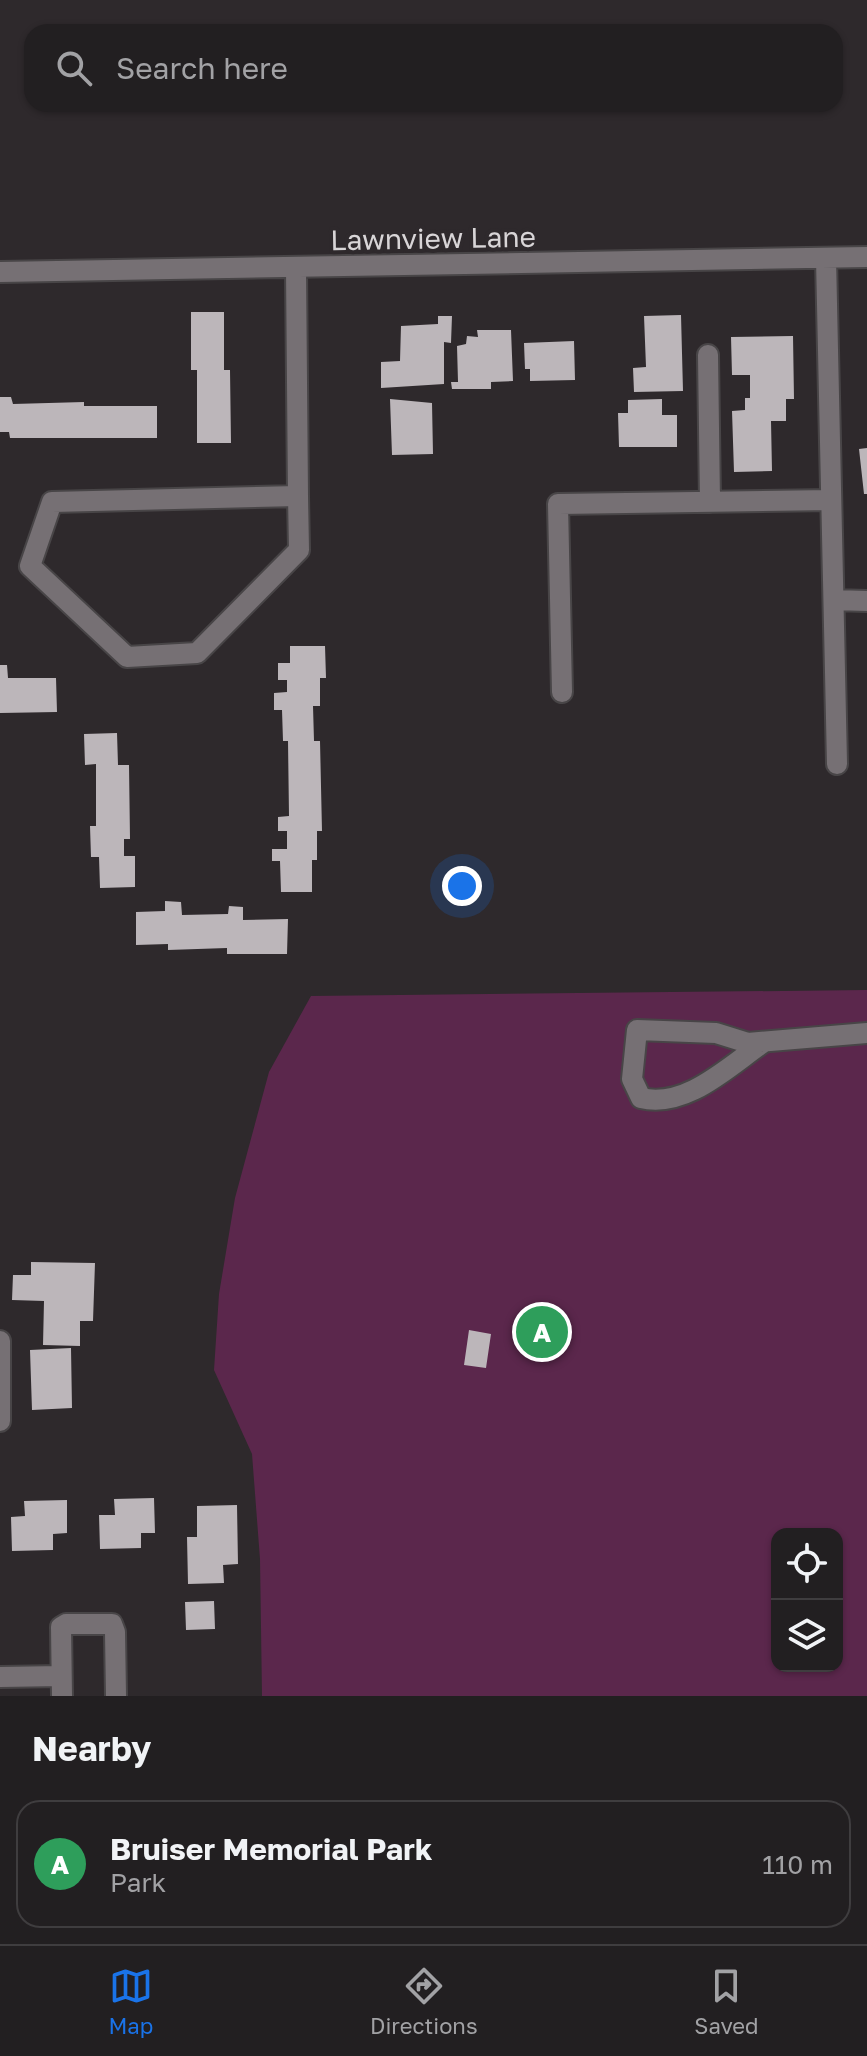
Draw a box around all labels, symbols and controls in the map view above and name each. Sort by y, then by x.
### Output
search box [24,24,843,112]
icon: search [52,46,96,90]
text: Search here [116,50,288,86]
street label: Lawnview Lane [330,220,536,256]
your location [442,866,482,906]
pin: A [516,1302,568,1362]
map controls [771,1528,843,1672]
button: locate [771,1528,843,1600]
button: layers [771,1600,843,1672]
text: Nearby [32,1728,152,1768]
text: Bruiser Memorial Park [110,1831,432,1867]
text: A [51,1849,69,1880]
text: 110 m [762,1849,833,1880]
text: Park [110,1867,166,1898]
tab: Map [108,1964,153,2039]
tab: Directions [370,1964,478,2039]
tab: Saved [694,1964,759,2039]

